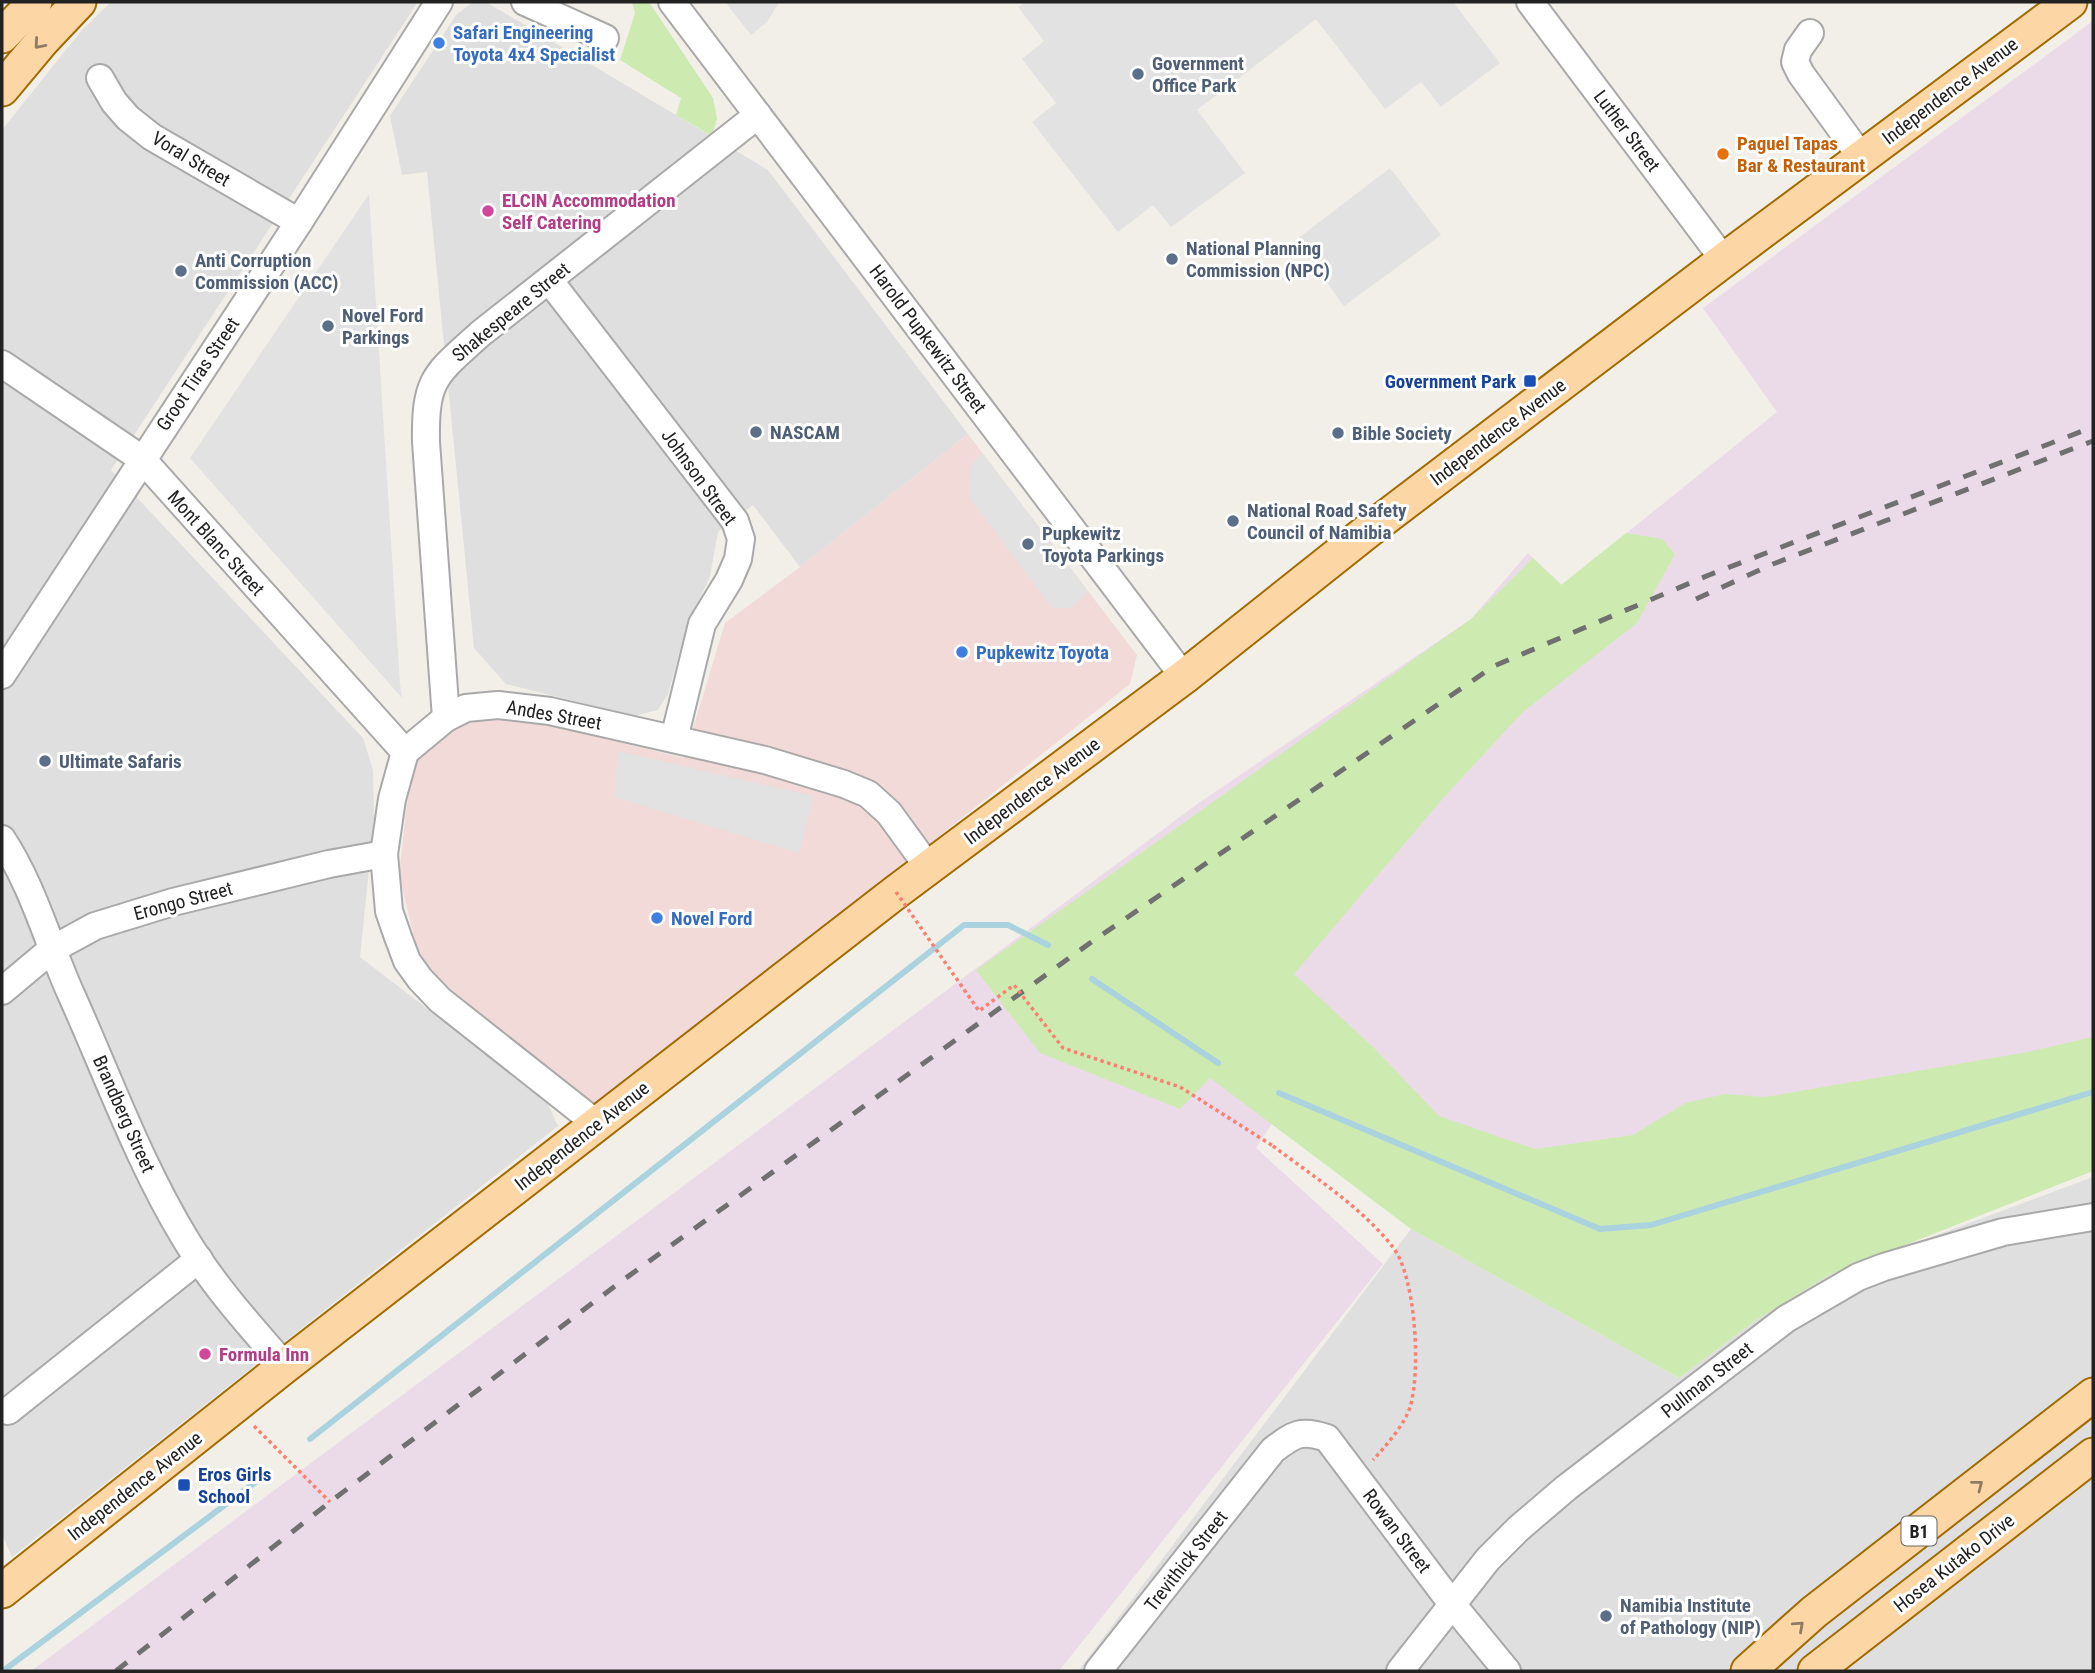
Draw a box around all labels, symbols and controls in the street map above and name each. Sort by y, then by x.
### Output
place label: Safari Engineering Toyota 4x4 Specialist [453,21,615,66]
street label: Independence Avenue [1878,32,2022,150]
marker: Safari Engineering Toyota 4x4 Specialist [431,35,447,51]
one-way arrow [35,36,47,49]
place label: Government Office Park [1152,52,1244,97]
marker: Government Office Park [1130,66,1146,82]
street label: Luther Street [1589,86,1665,176]
street label: Voral Street [148,127,234,191]
place label: Paguel Tapas Bar & Restaurant [1737,132,1865,177]
marker: Paguel Tapas Bar & Restaurant [1715,146,1731,162]
place label: ELCIN Accommodation Self Catering [502,189,676,234]
marker: ELCIN Accommodation Self Catering [480,203,496,219]
place label: National Planning Commission (NPC) [1186,237,1330,282]
place label: Anti Corruption Commission (ACC) [195,249,338,294]
marker: National Planning Commission (NPC) [1164,251,1180,267]
street label: Shakespeare Street [447,257,575,367]
street label: Harold Pupkewitz Street [865,260,991,418]
marker: Anti Corruption Commission (ACC) [173,263,189,279]
place label: Novel Ford Parkings [342,304,423,349]
street label: Groot Tiras Street [152,313,244,435]
marker: Novel Ford Parkings [320,318,336,334]
place label: Government Park [1385,370,1517,393]
street label: Independence Avenue [1426,373,1570,491]
marker: Government Park [1522,373,1538,389]
place label: NASCAM [770,421,840,444]
place label: Bible Society [1352,422,1452,445]
street label: Johnson Street [656,424,742,530]
marker: NASCAM [748,424,764,440]
marker: Bible Society [1330,425,1346,441]
street label: Mont Blanc Street [163,486,269,600]
place label: National Road Safety Council of Namibia [1247,499,1407,544]
marker: National Road Safety Council of Namibia [1225,513,1241,529]
place label: Pupkewitz Toyota Parkings [1042,522,1164,567]
marker: Pupkewitz Toyota Parkings [1020,536,1036,552]
place label: Pupkewitz Toyota [976,641,1109,664]
marker: Pupkewitz Toyota [954,644,970,660]
street label: Andes Street [505,695,603,735]
street label: Independence Avenue [960,732,1104,850]
place label: Ultimate Safaris [59,750,182,773]
marker: Ultimate Safaris [37,753,53,769]
street label: Erongo Street [131,877,235,925]
place label: Novel Ford [671,907,752,930]
marker: Novel Ford [649,910,665,926]
street label: Brandberg Street [88,1052,160,1176]
street label: Independence Avenue [510,1076,654,1196]
street label: Pullman Street [1657,1337,1757,1423]
place label: Formula Inn [219,1343,309,1366]
marker: Formula Inn [197,1346,213,1362]
street label: Independence Avenue [63,1426,207,1546]
place label: Eros Girls School [198,1463,271,1508]
marker: Eros Girls School [176,1477,192,1493]
one-way arrow [1970,1480,1982,1493]
street label: Rowan Street [1358,1484,1436,1578]
street label: Trevithick Street [1140,1506,1232,1616]
street label: Hosea Kutako Drive [1889,1509,2019,1617]
road number: B1 [1902,1516,1937,1546]
place label: Namibia Institute of Pathology (NIP) [1620,1594,1761,1639]
marker: Namibia Institute of Pathology (NIP) [1598,1608,1614,1624]
one-way arrow [1791,1622,1804,1634]

